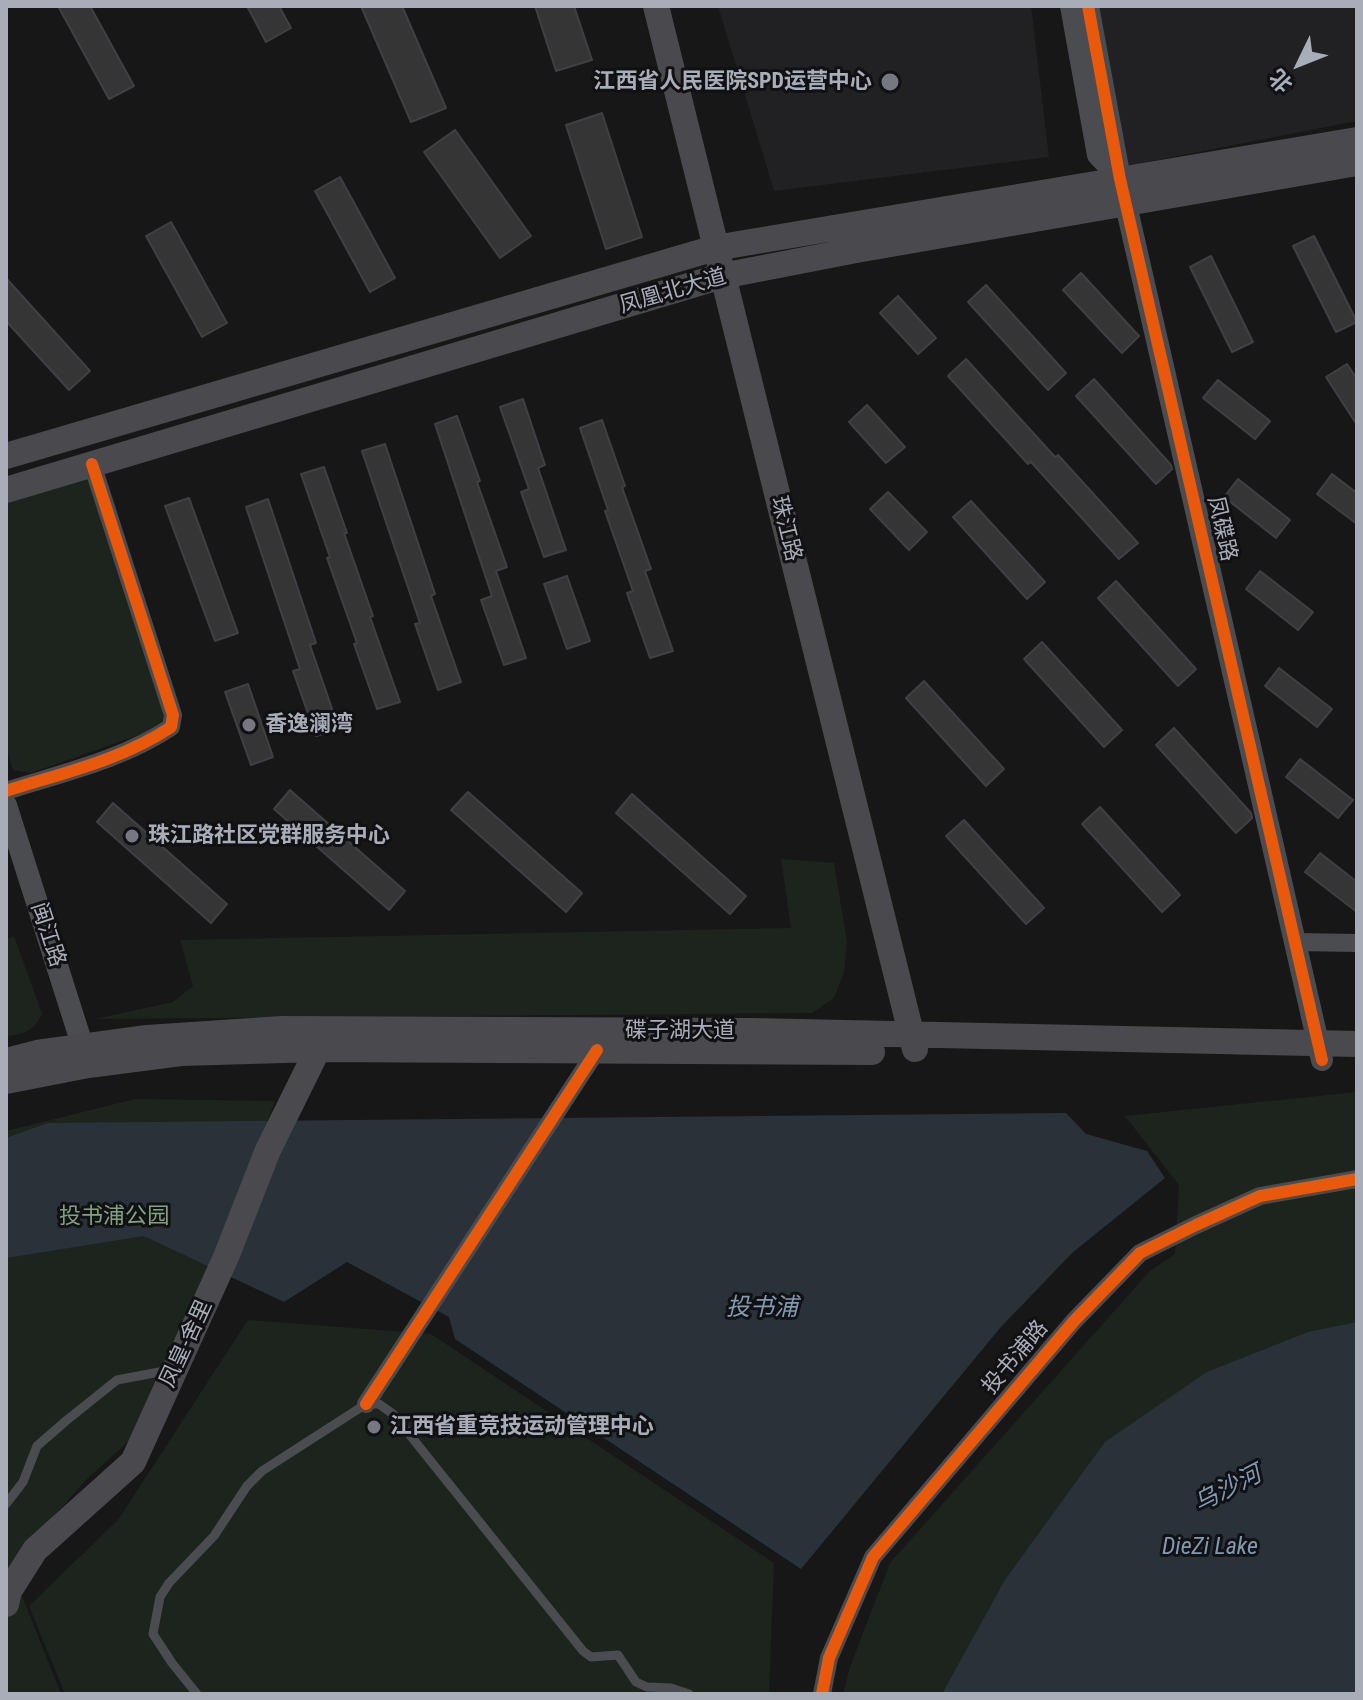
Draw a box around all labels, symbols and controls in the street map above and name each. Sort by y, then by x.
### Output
north arrow [1259,24,1339,104]
text: 北 [1264,64,1298,97]
place label: 江西省人民医院SPD运营中心 [593,69,872,95]
marker: 江西省人民医院SPD运营中心 [879,71,901,93]
street label: 凤凰北大道 [616,264,730,320]
street label: 珠江路 [764,494,806,564]
street label: 凤碟路 [1201,494,1241,564]
place label: 香逸澜湾 [265,712,353,738]
marker: 香逸澜湾 [240,716,258,734]
place label: 珠江路社区党群服务中心 [148,823,390,849]
marker: 珠江路社区党群服务中心 [123,827,141,845]
street label: 闽江路 [24,900,70,970]
street label: 碟子湖大道 [625,1018,735,1044]
park label: 投书浦公园 [59,1204,169,1230]
water label: 投书浦 [726,1295,798,1323]
street label: 凤皇-舍里 [155,1296,219,1392]
street label: 投书浦路 [978,1316,1054,1400]
place label: 江西省重竞技运动管理中心 [390,1414,654,1440]
marker: 江西省重竞技运动管理中心 [365,1418,383,1436]
water label: 乌沙河 [1189,1461,1267,1519]
water label: DieZi Lake [1162,1534,1258,1562]

